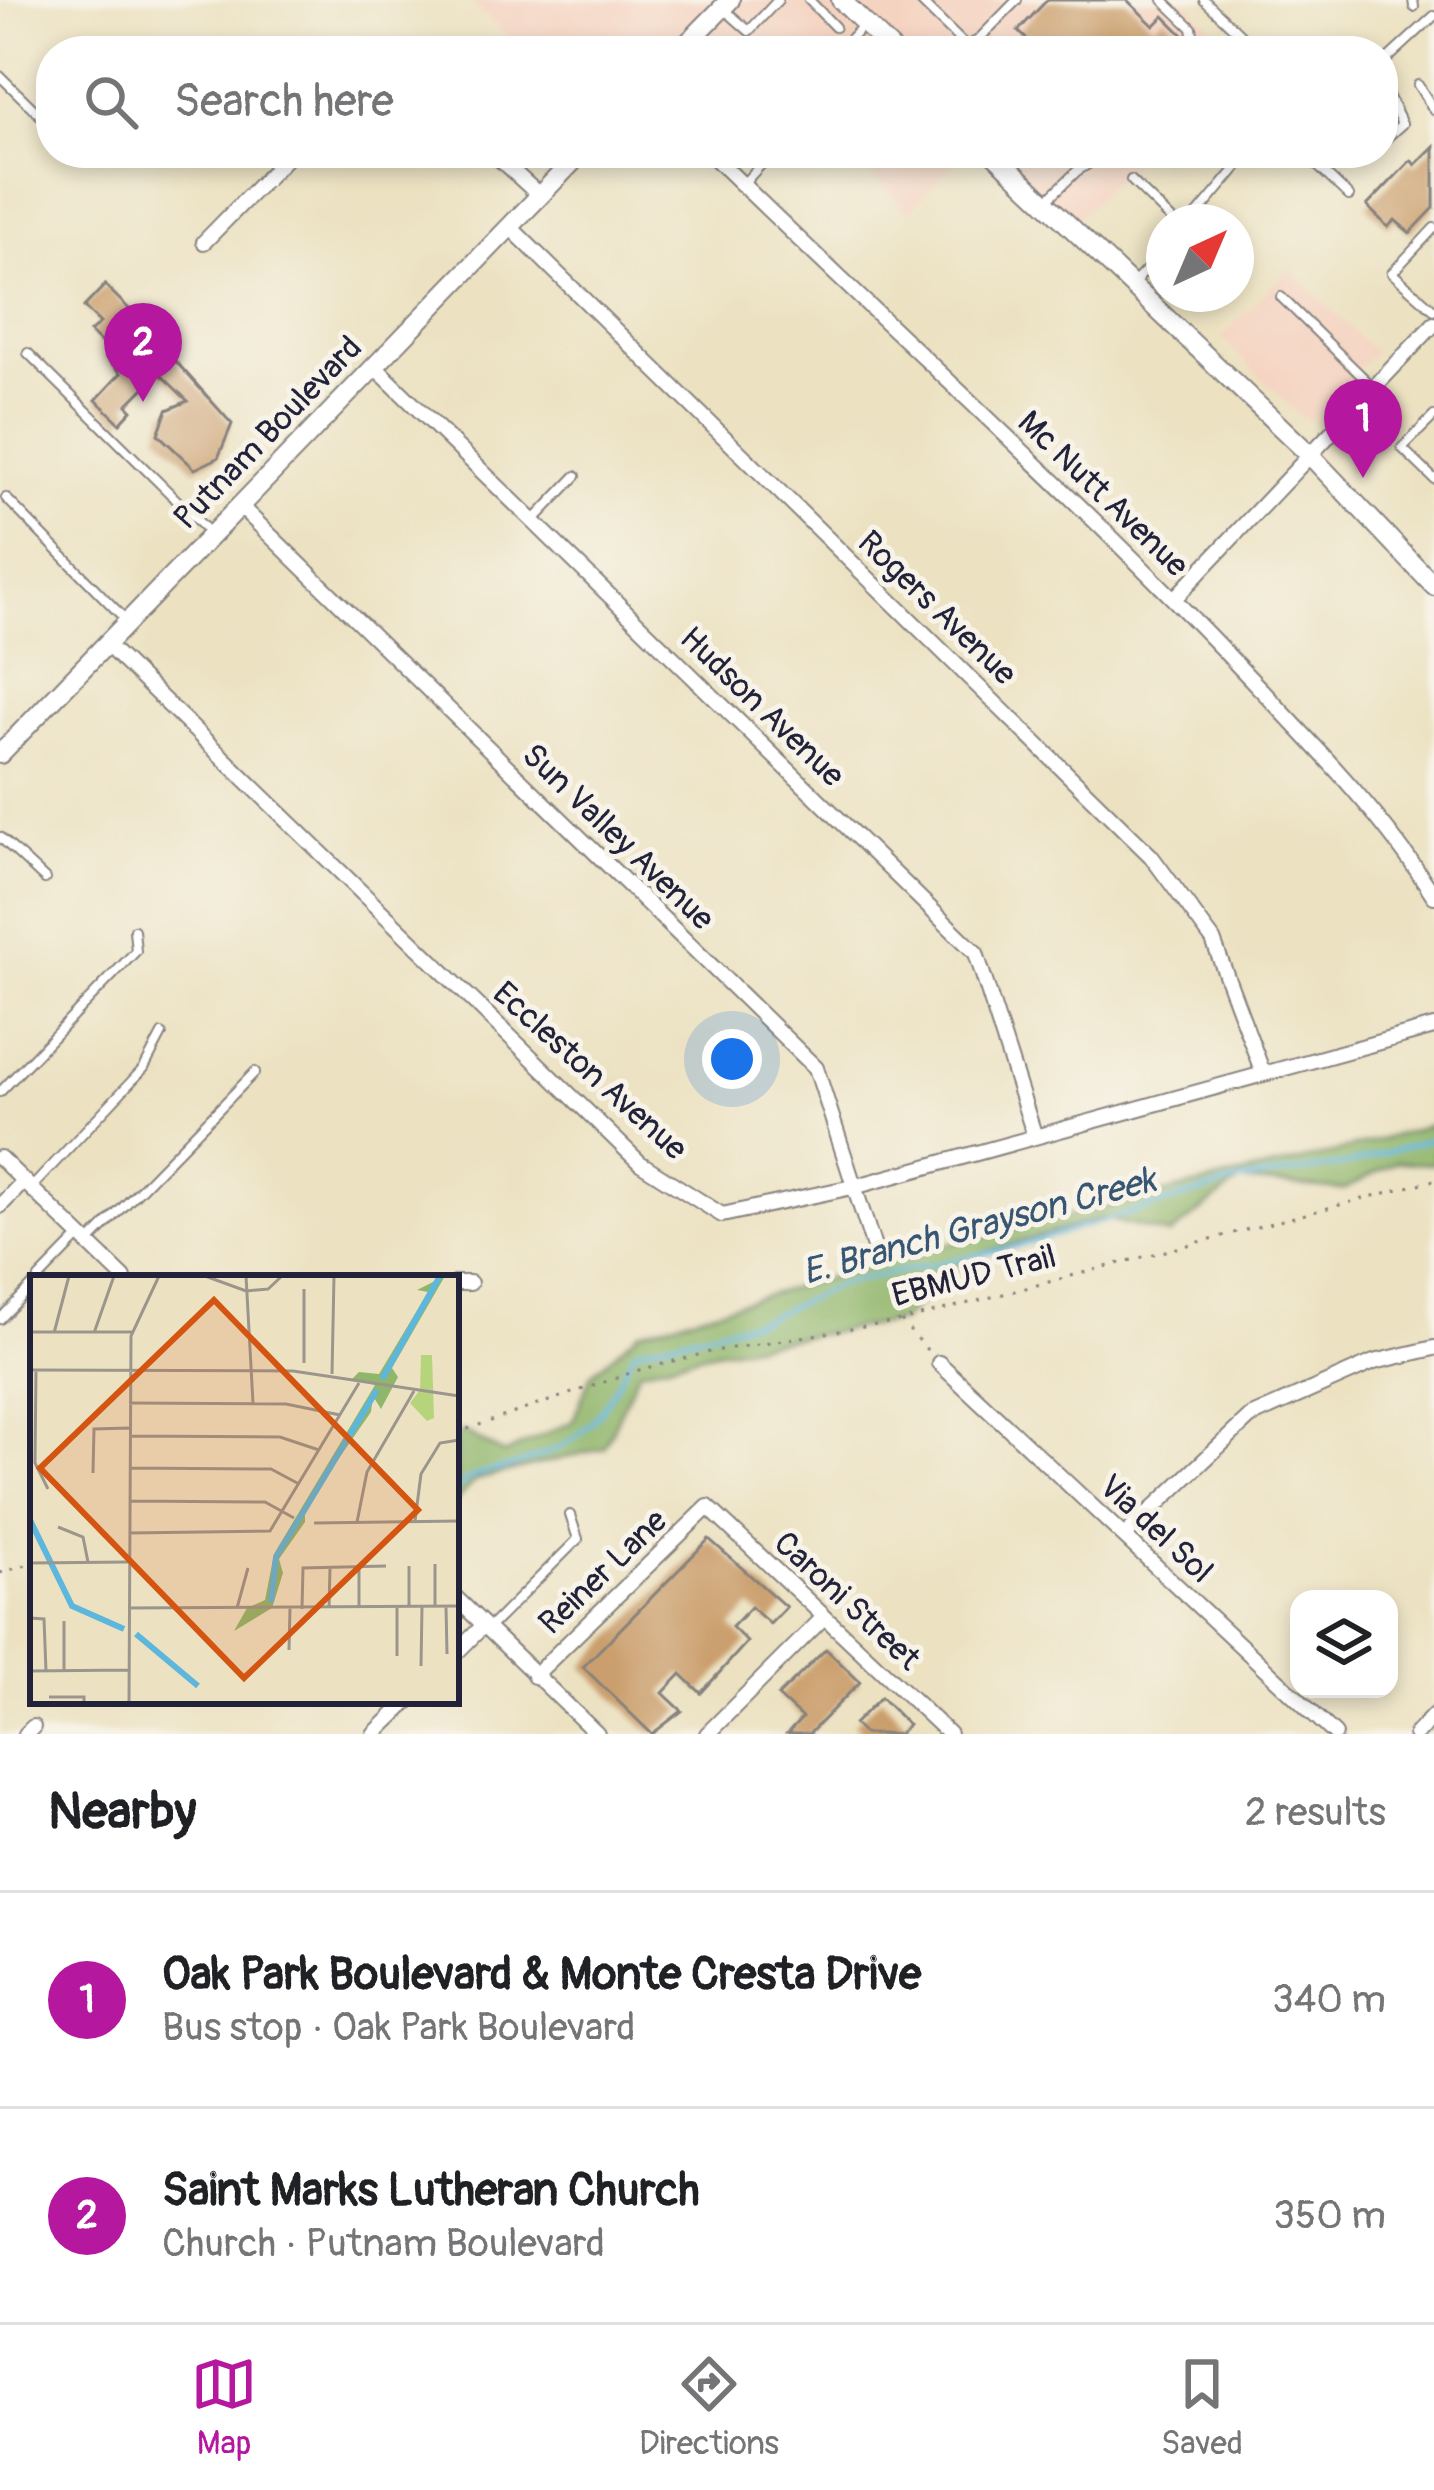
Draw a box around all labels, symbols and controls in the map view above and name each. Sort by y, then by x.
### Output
search box [36,36,1398,168]
icon: search [78,69,144,135]
text: Search here [174,74,394,130]
north arrow [1146,204,1254,312]
pin: 2 [104,303,182,402]
street label: Putnam Boulevard [165,328,371,538]
pin: 1 [1324,379,1402,478]
street label: Mc Nutt Avenue [1009,402,1197,586]
street label: Rogers Avenue [849,522,1025,694]
street label: Hudson Avenue [671,618,853,796]
street label: Sun Valley Avenue [513,735,723,939]
street label: Eccleston Avenue [484,973,696,1169]
your location [702,1029,762,1089]
water label: E. Branch Grayson Creek [798,1156,1163,1295]
street label: EBMUD Trail [888,1236,1060,1316]
inset map [30,1275,459,1704]
street label: Via del Sol [1091,1466,1221,1592]
street label: Reiner Lane [530,1501,676,1643]
street label: Caroni Street [765,1523,929,1680]
map controls [1290,1590,1398,1698]
button: layers [1290,1590,1398,1698]
text: Nearby [48,1780,196,1844]
text: 2 results [1245,1788,1386,1837]
text: Oak Park Boulevard & Monte Cresta Drive [162,1947,921,2003]
text: 1 [79,1975,95,2024]
text: 340 m [1272,1975,1386,2024]
text: Bus stop · Oak Park Boulevard [162,2003,635,2052]
text: Saint Marks Lutheran Church [162,2163,700,2219]
text: 2 [76,2191,98,2240]
text: 350 m [1273,2191,1386,2240]
text: Church · Putnam Boulevard [162,2219,605,2268]
tab: Map [191,2351,257,2464]
tab: Directions [639,2351,779,2464]
tab: Saved [1161,2351,1243,2464]

